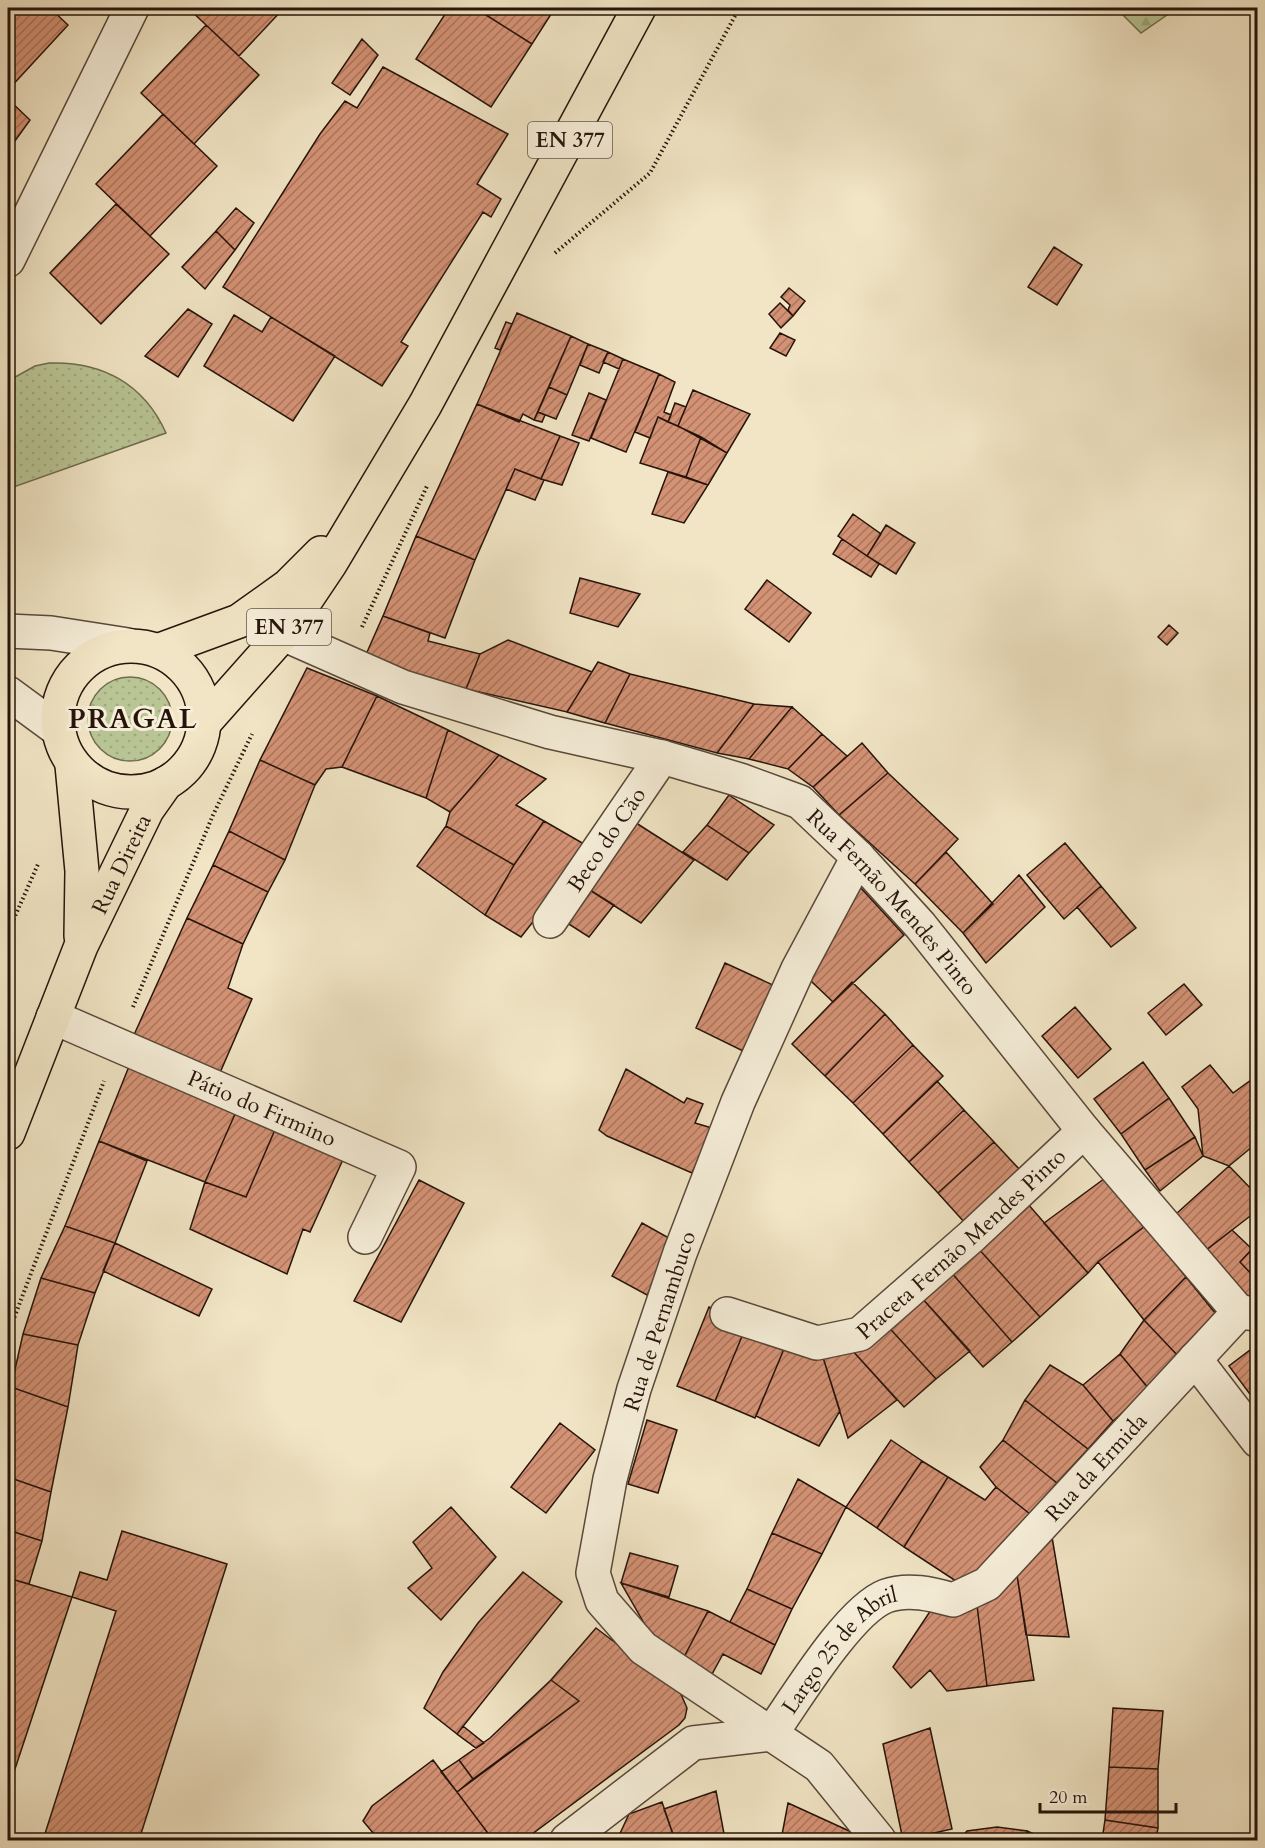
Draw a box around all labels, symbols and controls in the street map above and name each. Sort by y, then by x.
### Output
road number: EN 377 [528,122,612,158]
road number: EN 377 [247,609,331,645]
district label: PRAGAL [68,700,198,738]
street label: Beco do Cão [560,781,653,898]
street label: Rua Fernão Mendes Pinto [800,802,984,1002]
street label: Rua Direita [85,809,159,919]
street label: Pátio do Firmino [183,1063,341,1154]
street label: Praceta Fernão Mendes Pinto [850,1142,1073,1346]
street label: Rua de Pernambuco [617,1227,703,1415]
street label: Rua da Ermida [1039,1406,1154,1528]
street label: Largo 25 de Abril [775,1579,900,1720]
scale bar [1040,1776,1176,1814]
text: 20 m [1049,1785,1088,1810]

